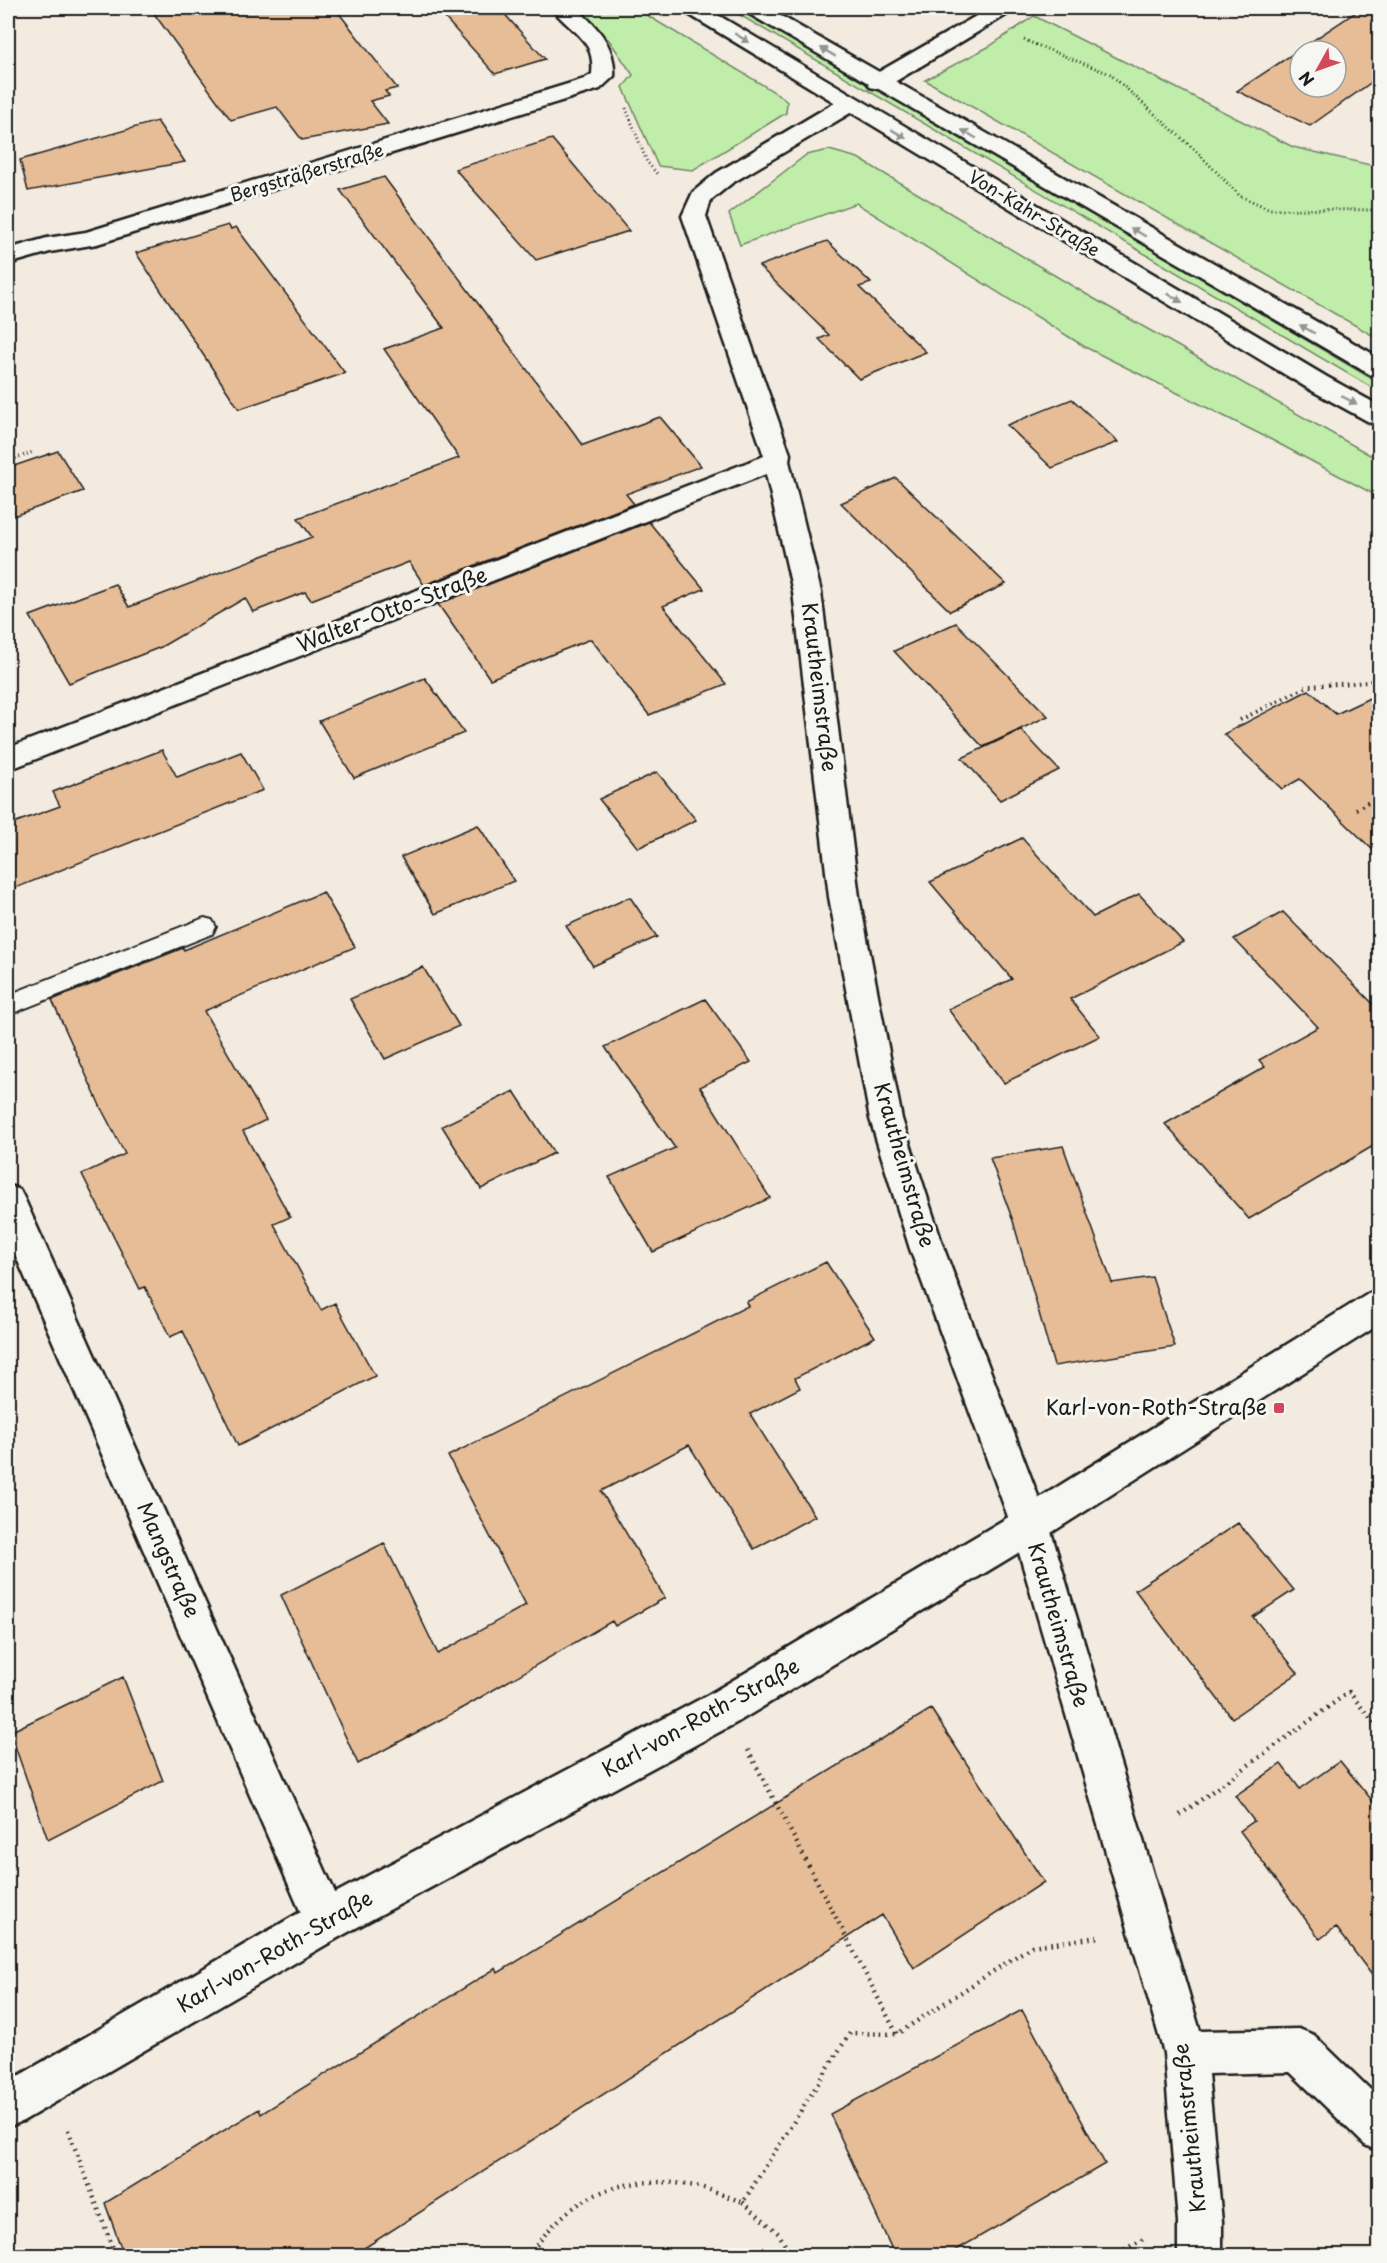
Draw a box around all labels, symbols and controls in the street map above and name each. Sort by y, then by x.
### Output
one-way arrow [734,33,750,44]
north arrow [1288,39,1348,99]
one-way arrow [820,47,836,58]
text: N [1292,67,1319,92]
one-way arrow [891,128,907,139]
one-way arrow [961,129,977,140]
street label: Bergsträßerstraße [226,135,387,208]
street label: Von-Kahr-Straße [964,163,1106,263]
one-way arrow [1130,226,1146,237]
one-way arrow [1167,293,1183,304]
one-way arrow [1298,324,1315,334]
one-way arrow [1340,395,1357,405]
street label: Walter-Otto-Straße [291,557,491,659]
street label: Krautheimstraße [795,600,847,773]
street label: Krautheimstraße [867,1078,945,1251]
place label: Karl-von-Roth-Straße [1046,1390,1267,1422]
marker: Karl-von-Roth-Straße [1272,1401,1286,1415]
street label: Mangstraße [130,1496,210,1622]
street label: Krautheimstraße [1021,1538,1099,1711]
street label: Karl-von-Roth-Straße [595,1649,805,1784]
street label: Karl-von-Roth-Straße [170,1881,378,2019]
street label: Krautheimstraße [1163,2042,1213,2214]

